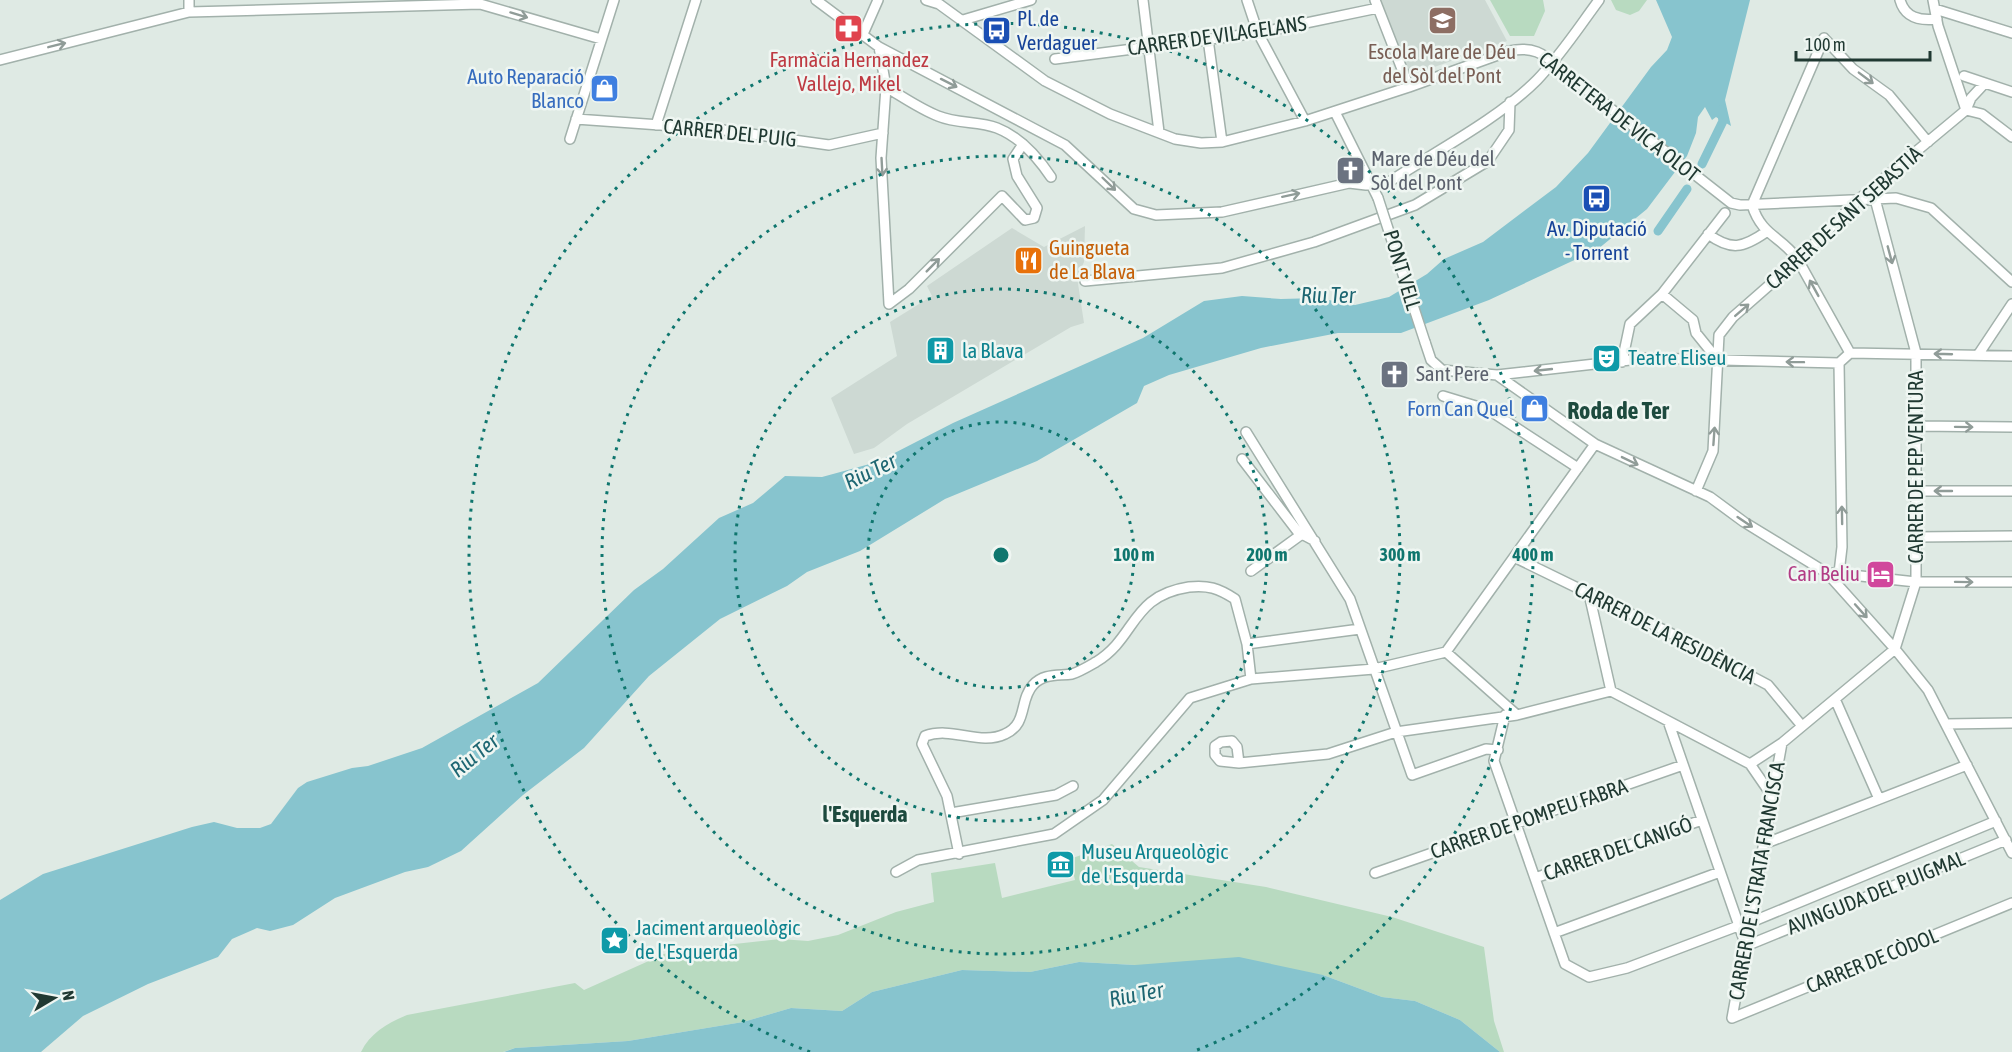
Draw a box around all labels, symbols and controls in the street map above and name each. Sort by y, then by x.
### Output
school or university icon: Escola Mare de Déu del Sòl del Pont [1426,5,1458,37]
place label: Pl. de Verdaguer [1017,6,1098,54]
one-way arrow [509,10,528,21]
street label: CARRER DE VILAGELANS [1126,11,1308,59]
pharmacy icon: Farmàcia Hernandez Vallejo, Mikel [833,13,865,45]
bus stop icon: Pl. de Verdaguer [980,15,1012,47]
scale bar [1796,24,1930,62]
text: 100 m [1805,34,1846,55]
one-way arrow [47,39,66,51]
place label: Escola Mare de Déu del Sòl del Pont [1368,39,1516,87]
street label: CARRETERA DE VIC A OLOT [1534,46,1705,186]
place label: Farmàcia Hernandez Vallejo, Mikel [769,47,929,95]
place label: Auto Reparació Blanco [467,64,584,112]
one-way arrow [1858,72,1874,85]
shop icon: Auto Reparació Blanco [589,73,621,105]
one-way arrow [940,78,958,90]
street label: CARRER DEL PUIG [662,113,798,151]
street label: CARRER DE SANT SEBASTIÀ [1760,140,1927,294]
place label: Mare de Déu del Sòl del Pont [1371,146,1496,194]
church icon: Mare de Déu del Sòl del Pont [1334,155,1366,187]
one-way arrow [876,156,888,176]
one-way arrow [1101,177,1116,192]
bus stop icon: Av. Diputació - Torrent [1581,182,1613,214]
one-way arrow [1281,189,1300,201]
place label: Av. Diputació - Torrent [1547,216,1647,264]
street label: PONT VELL [1379,227,1426,313]
place label: Guingueta de La Blava [1049,235,1136,283]
restaurant icon: Guingueta de La Blava [1012,244,1044,276]
one-way arrow [1885,245,1897,264]
one-way arrow [925,258,940,273]
one-way arrow [1808,280,1820,297]
water label: Riu Ter [1301,282,1357,308]
one-way arrow [1734,303,1749,317]
building icon: la Blava [925,335,957,367]
place label: la Blava [962,338,1024,362]
theatre icon: Teatre Eliseu [1591,342,1623,374]
place label: Teatre Eliseu [1628,345,1726,369]
one-way arrow [1934,348,1953,360]
one-way arrow [1785,356,1805,368]
church icon: Sant Pere [1379,358,1411,390]
place label: Sant Pere [1416,361,1489,385]
one-way arrow [1534,365,1553,376]
street label: CARRER DE PEP VENTURA [1903,370,1927,564]
shop icon: Forn Can Quel [1519,393,1551,425]
place label: Forn Can Quel [1407,396,1514,420]
district label: Roda de Ter [1567,397,1670,424]
one-way arrow [1953,421,1973,432]
one-way arrow [1709,426,1720,446]
water label: Riu Ter [840,447,902,495]
one-way arrow [1621,455,1639,467]
one-way arrow [1933,485,1953,497]
one-way arrow [1836,505,1848,525]
one-way arrow [1736,516,1752,528]
text: 100 m [1114,544,1154,565]
text: 200 m [1247,544,1287,565]
text: 300 m [1380,544,1420,565]
text: 400 m [1512,544,1553,565]
centre of rings [991,545,1011,565]
hotel icon: Can Beliu [1865,558,1897,590]
place label: Can Beliu [1788,561,1860,585]
street label: CARRER DE LA RESIDÈNCIA [1571,576,1761,688]
one-way arrow [1953,576,1973,588]
one-way arrow [1854,603,1868,618]
water label: Riu Ter [445,727,505,782]
street label: CARRER DE L'STRATA FRANCISCA [1723,759,1789,1002]
street label: CARRER DE POMPEU FABRA [1427,773,1631,863]
district label: l'Esquerda [823,801,907,827]
street label: CARRER DEL CANIGÓ [1540,811,1695,885]
place label: Museu Arqueològic de l'Esquerda [1081,839,1228,887]
street label: AVINGUDA DEL PUIGMAL [1783,845,1968,939]
museum icon: Museu Arqueològic de l'Esquerda [1044,848,1076,880]
place label: Jaciment arqueològic de l'Esquerda [635,915,800,963]
street label: CARRER DE CÒDOL [1802,923,1941,997]
place icon: Jaciment arqueològic de l'Esquerda [598,924,630,956]
north arrow [24,968,84,1028]
water label: Riu Ter [1107,976,1167,1012]
text: N [59,989,78,1002]

